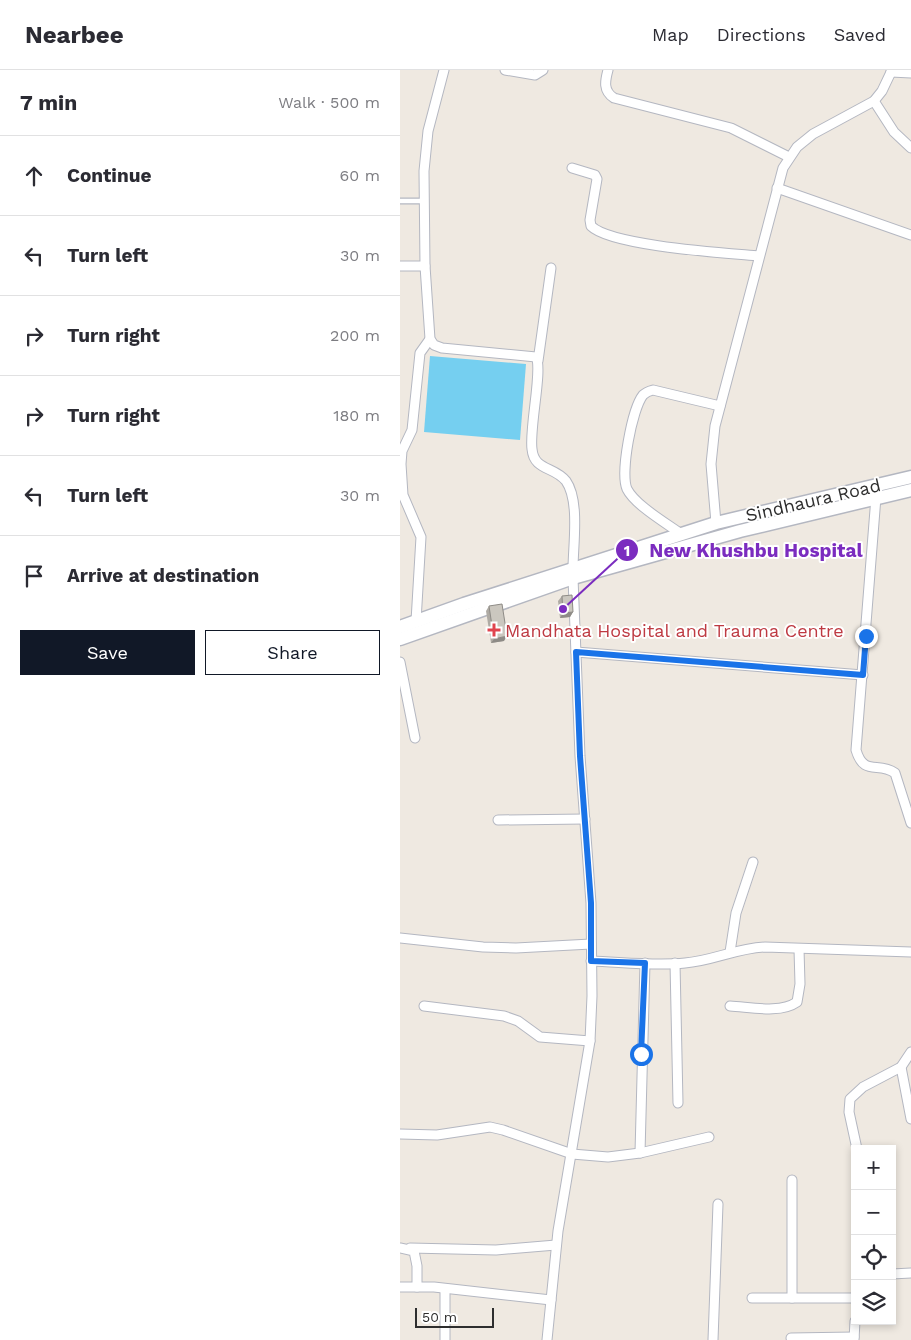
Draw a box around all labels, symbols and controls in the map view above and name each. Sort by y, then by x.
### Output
text: Nearbee [25,21,124,49]
text: Map [652,24,689,45]
text: Directions [717,24,806,45]
text: Saved [834,24,886,45]
text: 7 min [20,90,77,115]
text: Walk · 500 m [278,93,380,112]
icon: ahead [20,162,48,190]
text: Continue [67,164,151,187]
text: 60 m [340,166,380,185]
icon: left [20,242,48,270]
text: Turn left [67,244,148,267]
text: 30 m [340,246,380,265]
icon: right [20,322,48,350]
text: Turn right [67,324,160,347]
text: 200 m [330,326,380,345]
icon: right [20,402,48,430]
text: Turn right [67,404,160,427]
text: 180 m [333,406,380,425]
street label: Sindhaura Road [743,474,883,526]
icon: left [20,482,48,510]
text: Turn left [67,484,148,507]
text: 30 m [340,486,380,505]
callout: New Khushbu Hospital [614,533,873,567]
text: New Khushbu Hospital [649,539,863,562]
text: 1 [624,542,630,560]
icon: arrive [20,562,48,590]
text: Arrive at destination [67,564,259,587]
place label: Mandhata Hospital and Trauma Centre [505,620,844,641]
marker: Mandhata Hospital and Trauma Centre [487,623,501,637]
route end [855,625,878,648]
button: Save [20,630,195,675]
button: Share [205,630,380,675]
route start [630,1043,653,1066]
map controls [851,1145,896,1325]
button: + [851,1145,896,1190]
button: − [851,1190,896,1235]
button: locate [851,1235,896,1280]
button: layers [851,1280,896,1325]
scale bar [415,1305,494,1328]
text: 50 m [422,1309,457,1325]

